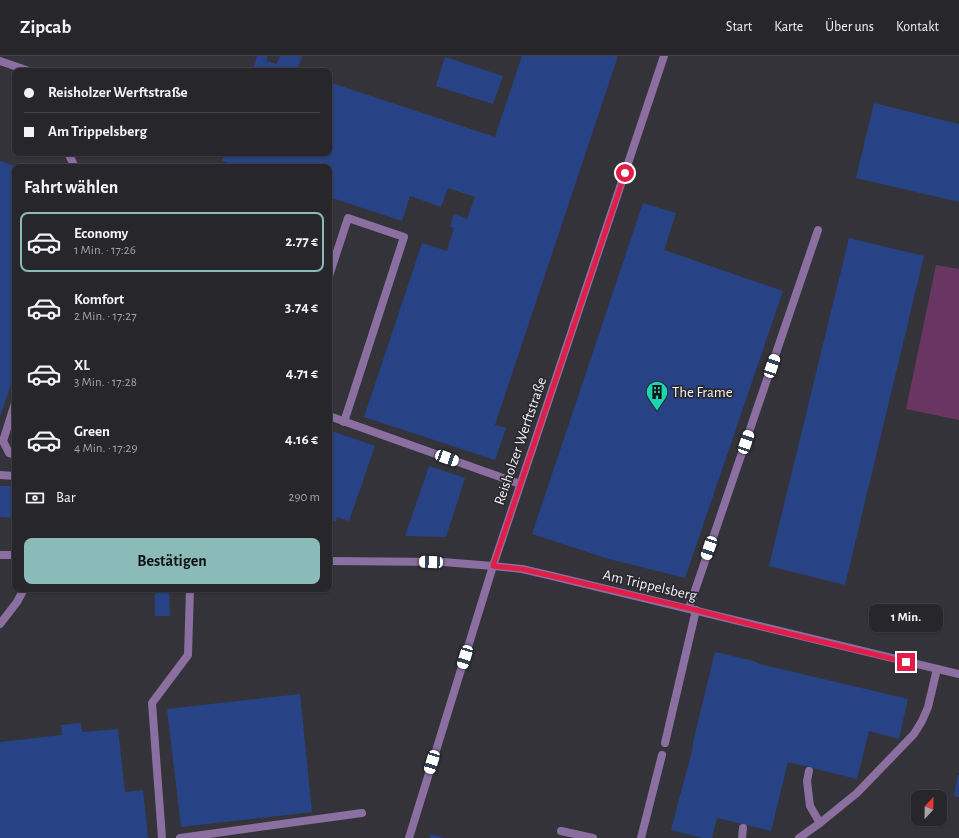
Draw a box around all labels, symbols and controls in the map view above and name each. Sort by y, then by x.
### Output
text: Zipcab [20,18,71,37]
text: Start [726,20,752,34]
text: Karte [774,20,803,34]
text: Über uns [825,20,874,34]
text: Kontakt [896,20,939,34]
text: Reisholzer Werftstraße [48,85,188,100]
text: Am Trippelsberg [48,124,147,139]
route start [616,164,634,182]
text: Fahrt wählen [24,179,118,197]
icon: car [26,224,62,260]
text: Economy [74,226,128,241]
text: 2.77 € [285,234,318,249]
text: 1 Min. · 17:26 [74,244,136,257]
icon: car [26,290,62,326]
text: Komfort [74,292,124,307]
text: 3.74 € [285,300,318,315]
text: 2 Min. · 17:27 [74,310,137,323]
car [762,353,782,379]
icon: car [26,356,62,392]
text: XL [74,358,90,373]
text: 4.71 € [286,366,318,381]
street label: Reisholzer Werftstraße [492,375,549,507]
text: 3 Min. · 17:28 [74,376,137,389]
building icon: The Frame [644,379,670,412]
place label: The Frame [672,385,733,400]
icon: car [26,422,62,458]
text: Green [74,424,110,439]
car [736,429,756,455]
text: 4.16 € [285,432,318,447]
text: 4 Min. · 17:29 [74,442,138,455]
car [434,448,460,468]
icon: cash [24,487,46,509]
text: Bar [56,490,76,505]
text: 290 m [289,491,320,504]
car [699,535,719,561]
button: Bestätigen [24,538,320,584]
car [419,556,443,568]
street label: Am Trippelsberg [601,567,699,604]
callout: 1 Min. [869,604,943,632]
text: 1 Min. [891,611,921,624]
car [456,644,474,670]
route end [897,653,915,671]
car [423,749,441,775]
north arrow [911,790,947,826]
map controls [911,790,947,826]

